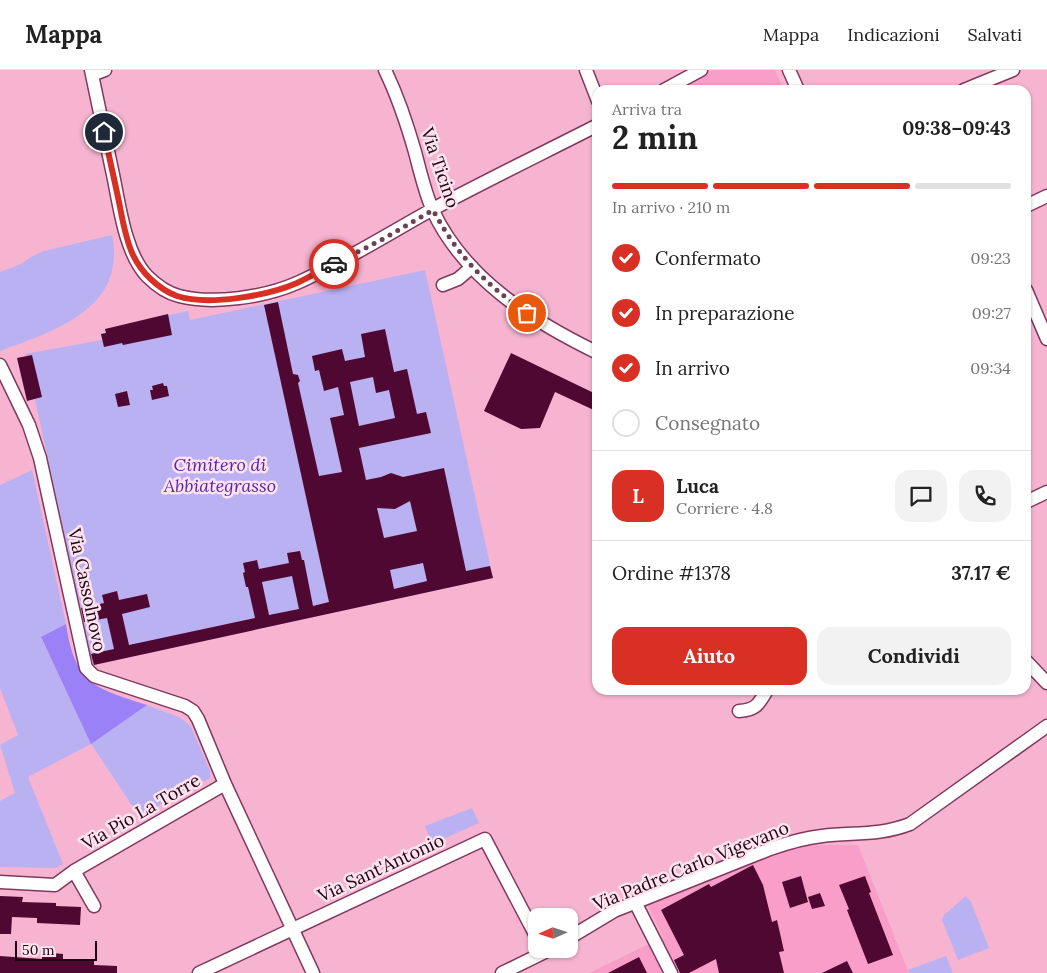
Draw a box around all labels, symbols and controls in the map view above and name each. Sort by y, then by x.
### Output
text: Mappa [25,19,102,50]
text: Mappa [763,23,819,46]
text: Indicazioni [847,23,940,46]
text: Salvati [968,23,1022,46]
text: Arriva tra [612,99,682,119]
pin [83,111,125,153]
text: 09:38–09:43 [902,116,1011,140]
text: 2 min [612,117,698,158]
icon: home [90,118,118,146]
street label: Via Ticino [416,124,465,211]
text: In arrivo · 210 m [612,197,730,217]
courier [309,239,359,289]
icon: check [612,244,640,272]
text: Confermato [655,246,761,270]
text: 09:23 [971,248,1011,268]
icon: car [320,250,348,278]
pin [506,292,548,334]
icon: bag [513,299,541,327]
icon: check [612,299,640,327]
text: In preparazione [655,301,795,325]
text: 09:27 [972,303,1011,323]
icon: check [612,354,640,382]
text: In arrivo [655,356,730,380]
text: 09:34 [970,358,1011,378]
text: Consegnato [655,411,760,435]
park label: Cimitero di Abbiategrasso [163,453,276,497]
button: chat [895,470,947,522]
button: phone [959,470,1011,522]
text: Luca [676,474,719,498]
text: L [632,484,644,508]
text: Corriere · 4.8 [676,498,773,518]
street label: Via Cassolnovo [63,525,112,654]
text: Ordine #1378 [612,561,731,585]
text: 37.17 € [951,561,1011,585]
button: Aiuto [612,627,807,685]
button: Condividi [817,627,1011,685]
street label: Via Pio La Torre [77,768,204,855]
street label: Via Padre Carlo Vigevano [589,816,792,916]
street label: Via Sant'Antonio [313,828,448,907]
north arrow [528,908,578,958]
map controls [528,908,578,958]
scale bar [15,938,98,961]
text: 50 m [22,941,55,959]

